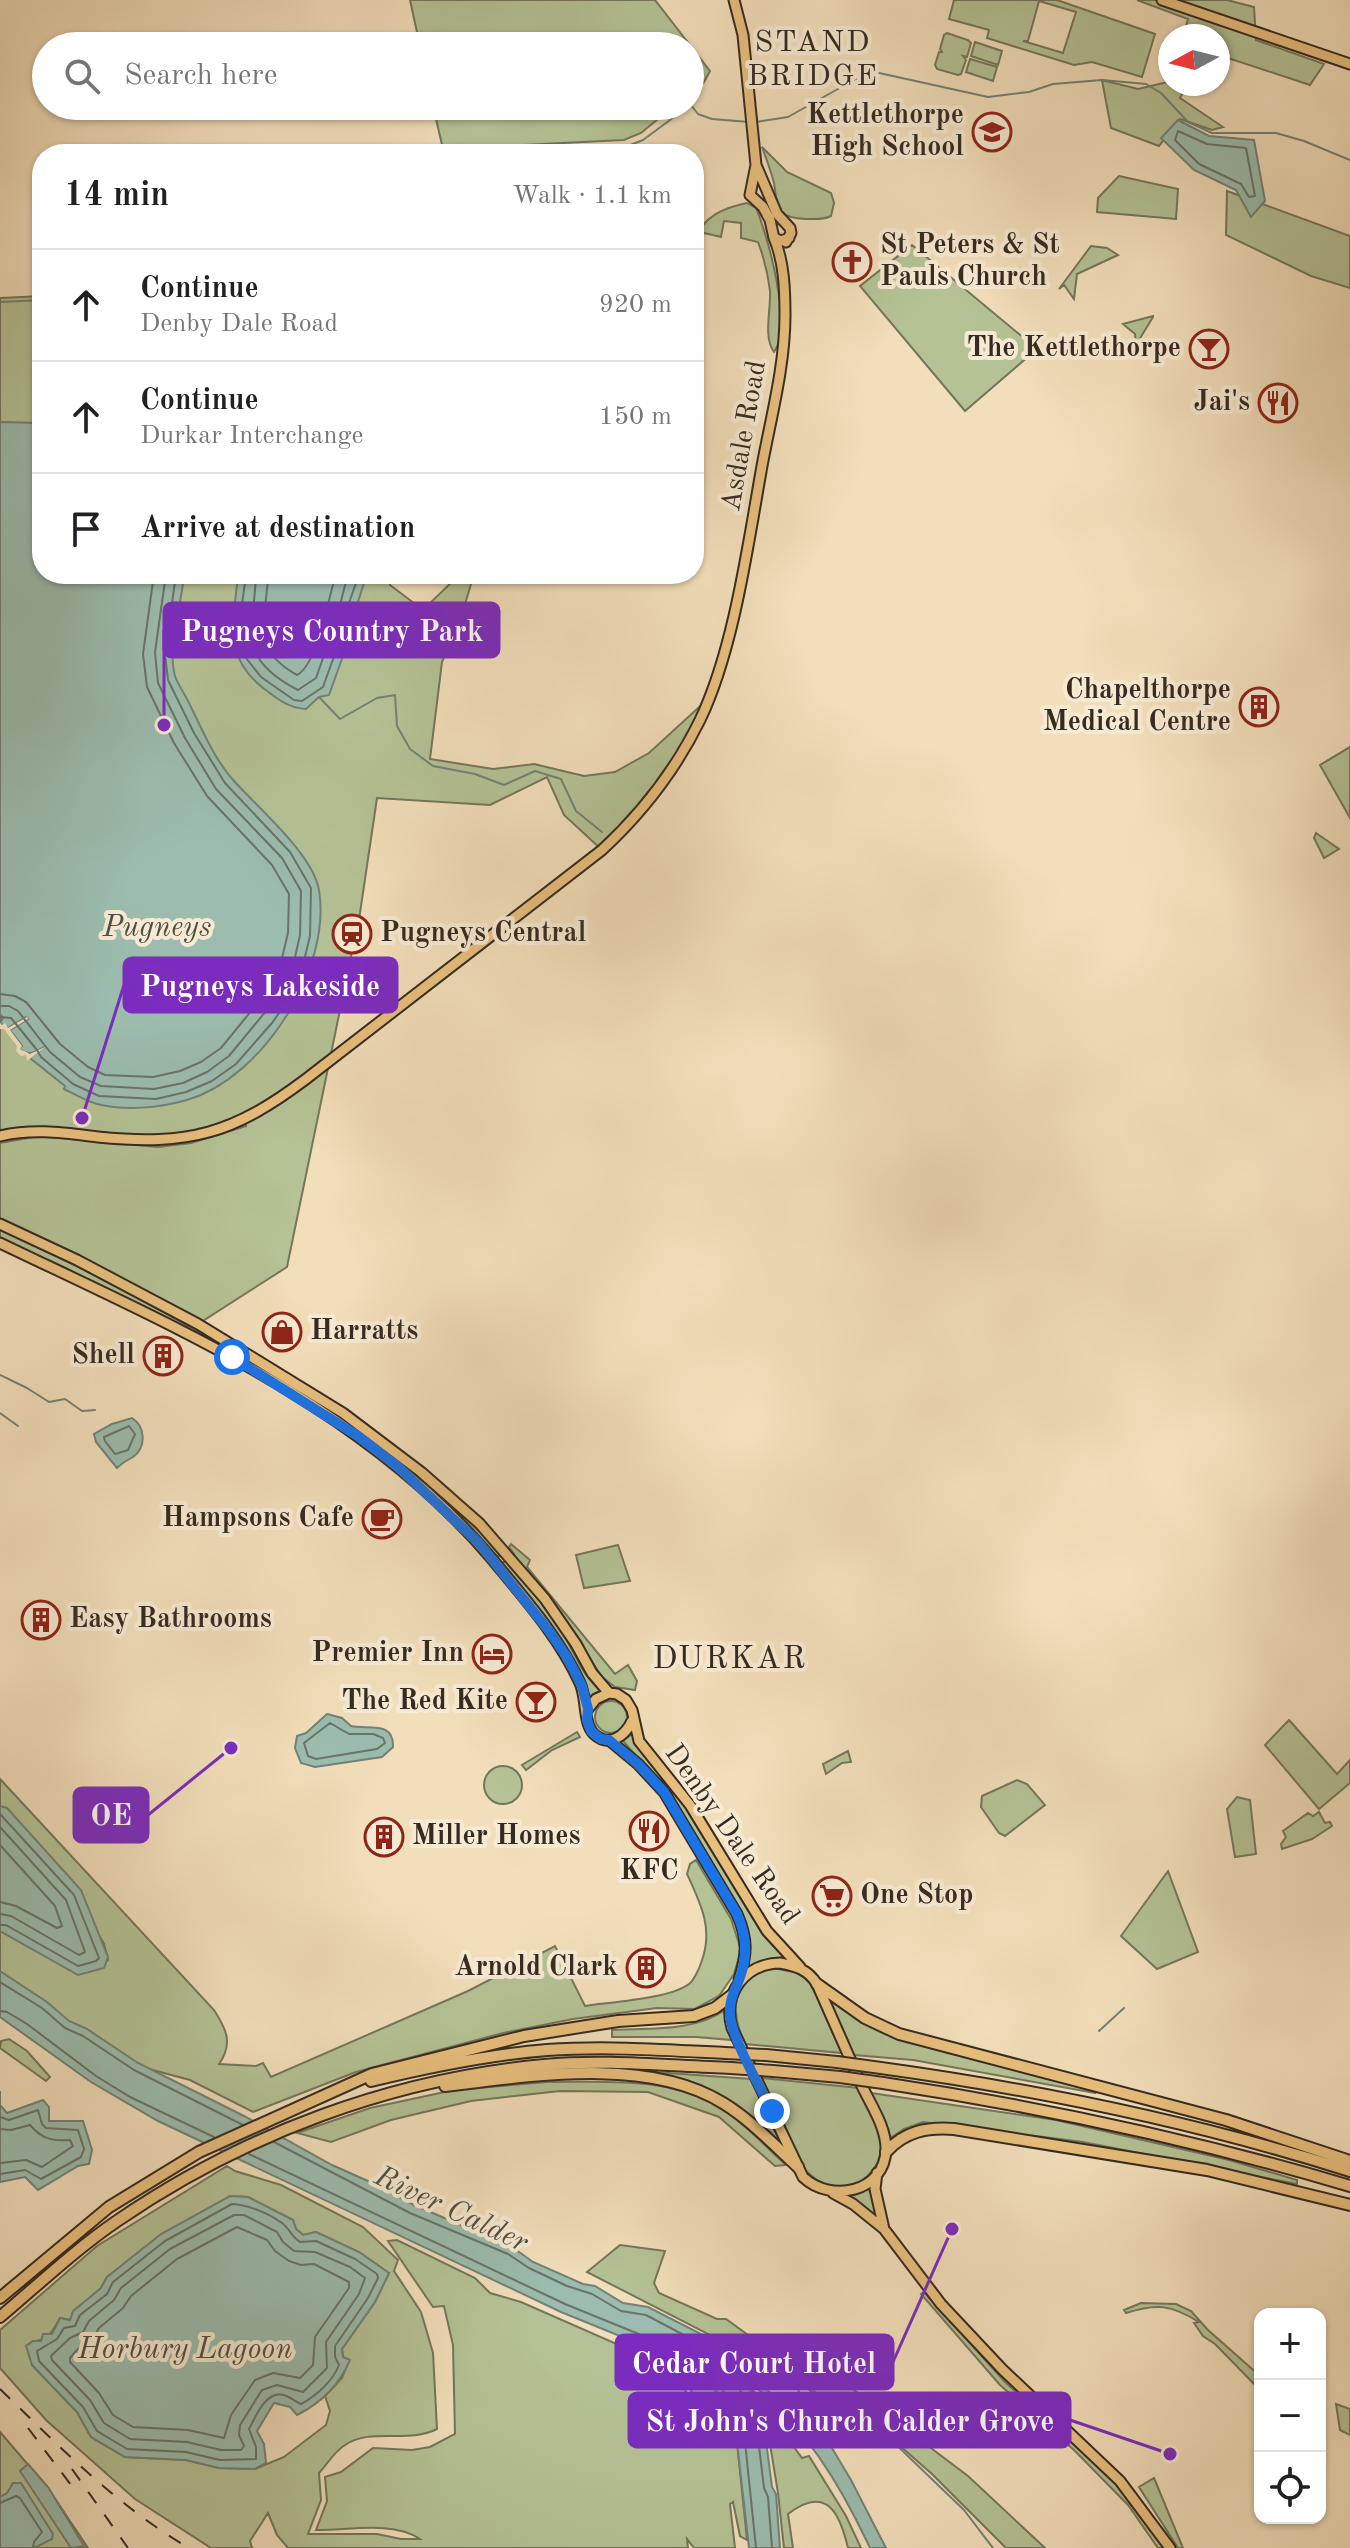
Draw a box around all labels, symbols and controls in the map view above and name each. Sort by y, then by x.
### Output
north arrow [1158,24,1230,96]
district label: STAND BRIDGE [747,28,879,92]
search box [32,32,704,120]
icon: search [60,54,104,98]
text: Search here [124,61,278,91]
place label: Kettlethorpe High School [806,102,964,162]
school or university icon: Kettlethorpe High School [971,111,1013,153]
text: 14 min [64,179,169,213]
text: Walk · 1.1 km [512,183,672,209]
place label: St Peters & St Pauls Church [880,232,1060,292]
church icon: St Peters & St Pauls Church [831,241,873,283]
text: Continue [140,274,259,304]
icon: ahead [64,283,108,327]
text: 920 m [599,292,672,318]
text: Denby Dale Road [140,311,338,337]
bar icon: The Kettlethorpe [1188,328,1230,370]
place label: The Kettlethorpe [967,335,1181,363]
street label: Asdale Road [718,358,772,514]
restaurant icon: Jai's [1257,382,1299,424]
text: Continue [140,386,259,416]
place label: Jai's [1194,389,1250,417]
icon: ahead [64,395,108,439]
text: 150 m [599,404,672,430]
text: Durkar Interchange [140,423,364,449]
icon: arrive [64,507,108,551]
text: Arrive at destination [140,514,415,544]
callout: Pugneys Country Park [164,603,499,657]
text: Pugneys Country Park [181,618,484,648]
place label: Chapelthorpe Medical Centre [1043,677,1231,737]
building icon: Chapelthorpe Medical Centre [1238,686,1280,728]
water label: Pugneys [102,913,211,943]
station icon: Pugneys Central [331,913,373,955]
place label: Pugneys Central [380,920,587,948]
callout: Pugneys Lakeside [124,958,397,1012]
text: Pugneys Lakeside [140,973,380,1003]
shop icon: Harratts [261,1311,303,1353]
place label: Harratts [310,1318,418,1346]
building icon: Shell [142,1335,184,1377]
route start [214,1339,250,1375]
place label: Shell [71,1342,135,1370]
cafe icon: Hampsons Cafe [361,1498,403,1540]
place label: Hampsons Cafe [162,1505,354,1533]
building icon: Easy Bathrooms [20,1599,62,1641]
place label: Easy Bathrooms [69,1606,272,1634]
hotel icon: Premier Inn [471,1633,513,1675]
place label: Premier Inn [312,1640,464,1668]
district label: DURKAR [653,1644,807,1676]
bar icon: The Red Kite [515,1681,557,1723]
place label: The Red Kite [341,1688,508,1716]
street label: Denby Dale Road [658,1740,804,1930]
callout: OE [74,1788,148,1842]
text: OE [90,1802,132,1832]
restaurant icon: KFC [628,1810,670,1852]
building icon: Miller Homes [363,1816,405,1858]
place label: Miller Homes [412,1823,581,1851]
place label: KFC [620,1858,678,1886]
supermarket icon: One Stop [811,1875,853,1917]
place label: One Stop [860,1882,973,1910]
building icon: Arnold Clark [625,1947,667,1989]
place label: Arnold Clark [454,1954,618,1982]
route end [754,2093,790,2129]
water label: River Calder [369,2161,533,2259]
map controls [1254,2308,1326,2524]
button: + [1254,2308,1326,2380]
water label: Horbury Lagoon [77,2335,292,2365]
callout: Cedar Court Hotel [616,2335,893,2389]
text: Cedar Court Hotel [632,2350,876,2380]
button: − [1254,2380,1326,2452]
callout: St John's Church Calder Grove [629,2393,1070,2447]
text: St John's Church Calder Grove [646,2408,1054,2438]
button: locate [1254,2452,1326,2524]

